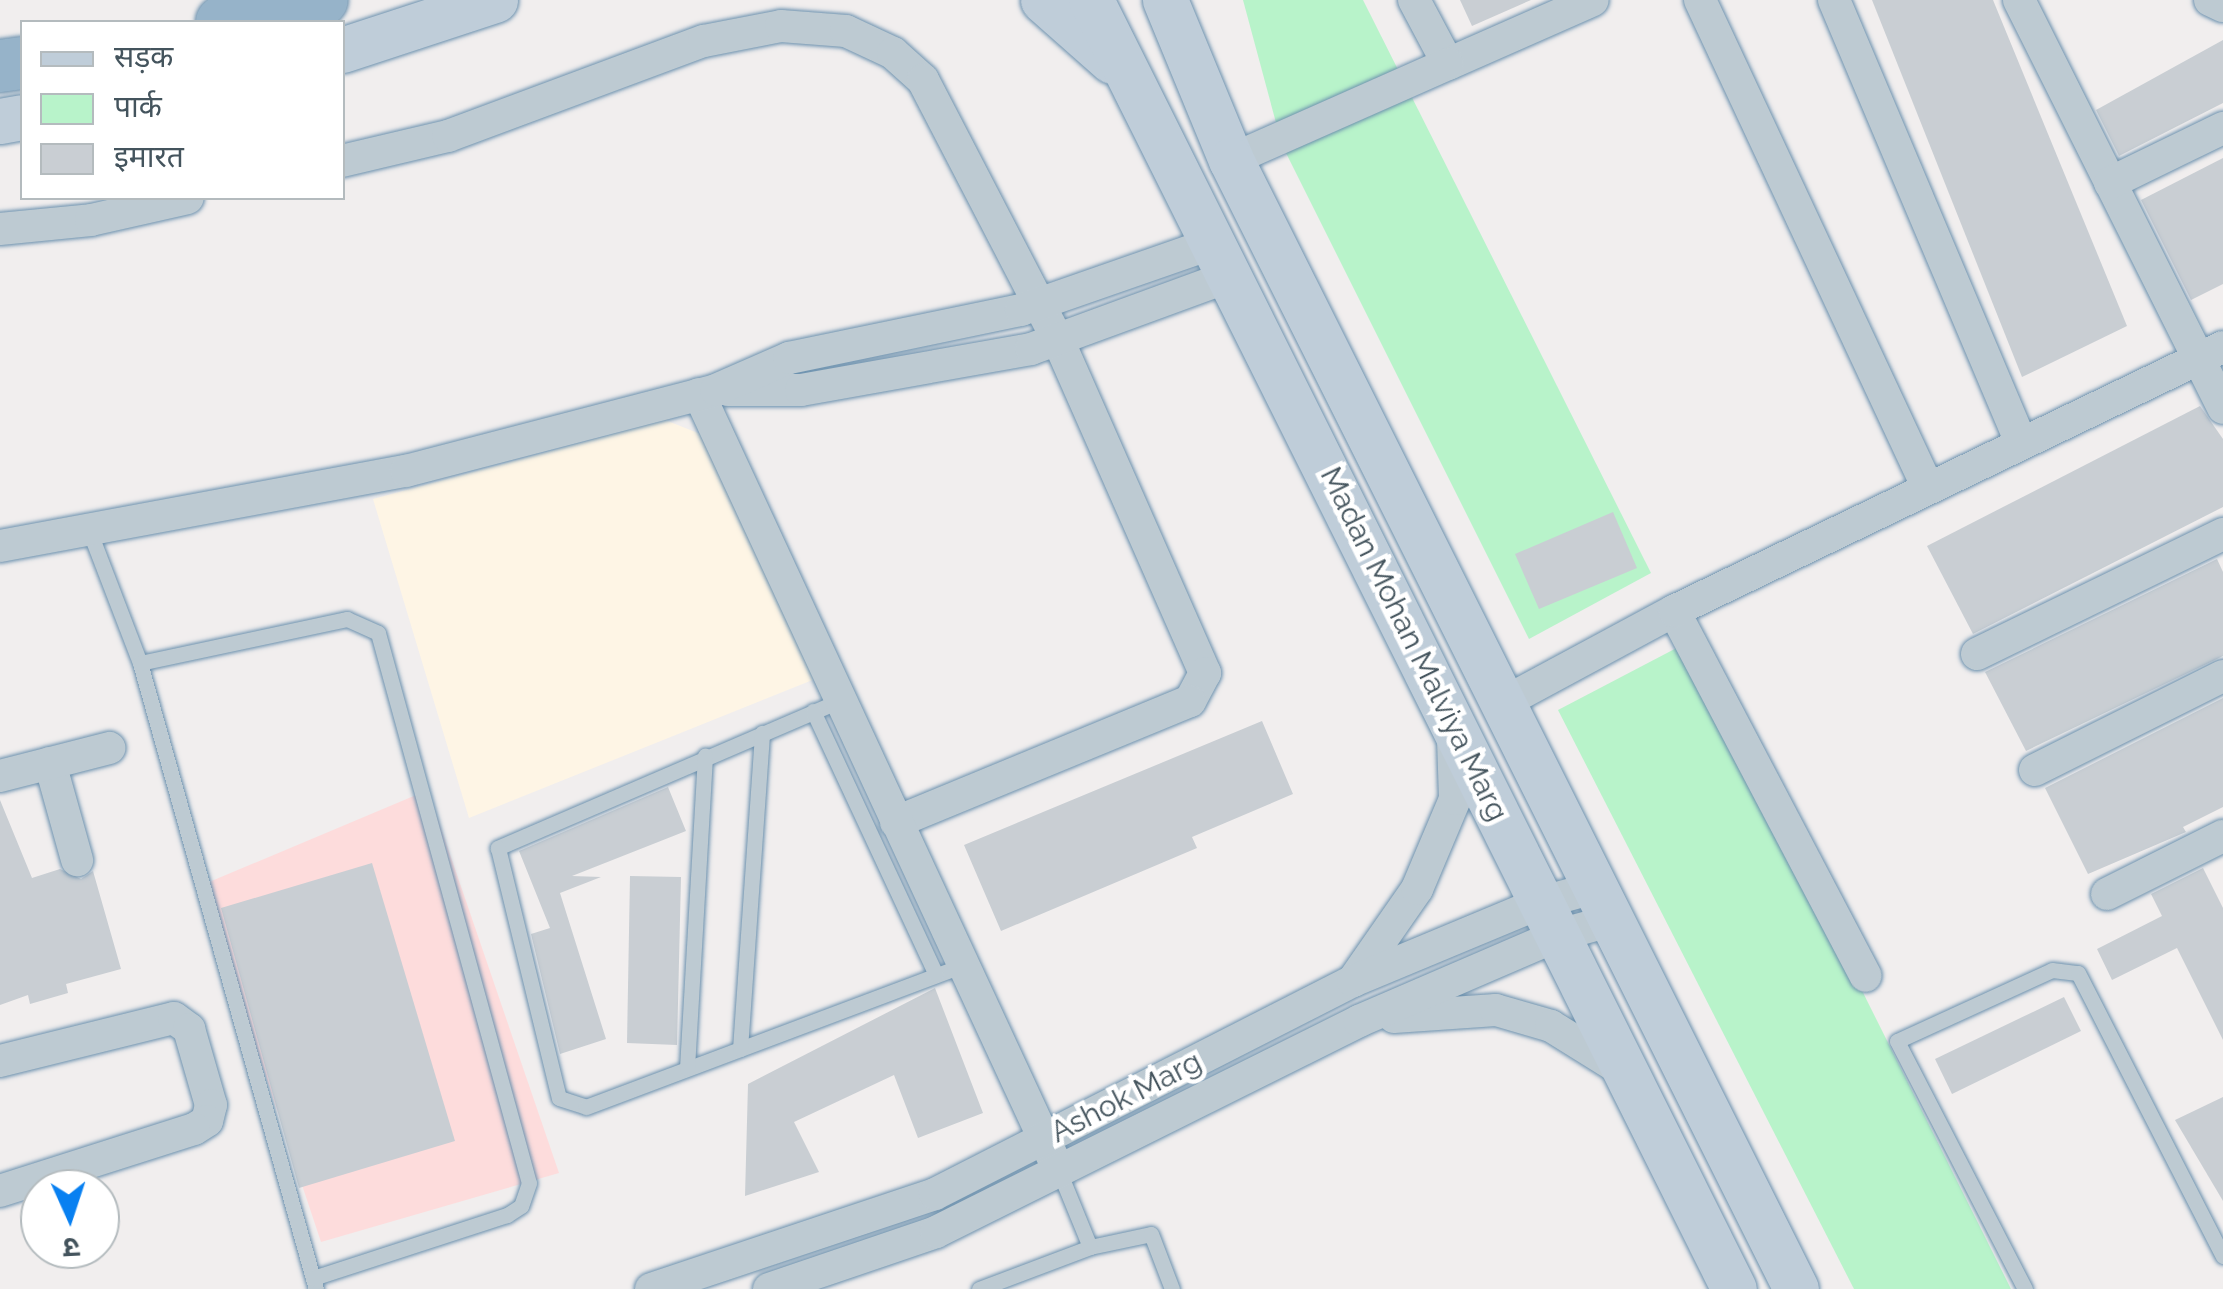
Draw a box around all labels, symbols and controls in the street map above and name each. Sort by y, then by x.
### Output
legend [20,20,345,200]
text: सड़क [114,39,173,74]
text: पार्क [114,89,162,124]
text: इमारत [114,139,184,174]
street label: Madan Mohan Malviya Marg [1313,461,1515,827]
street label: Ashok Marg [1044,1044,1208,1150]
north arrow [20,1169,120,1269]
text: उ [62,1231,81,1264]

